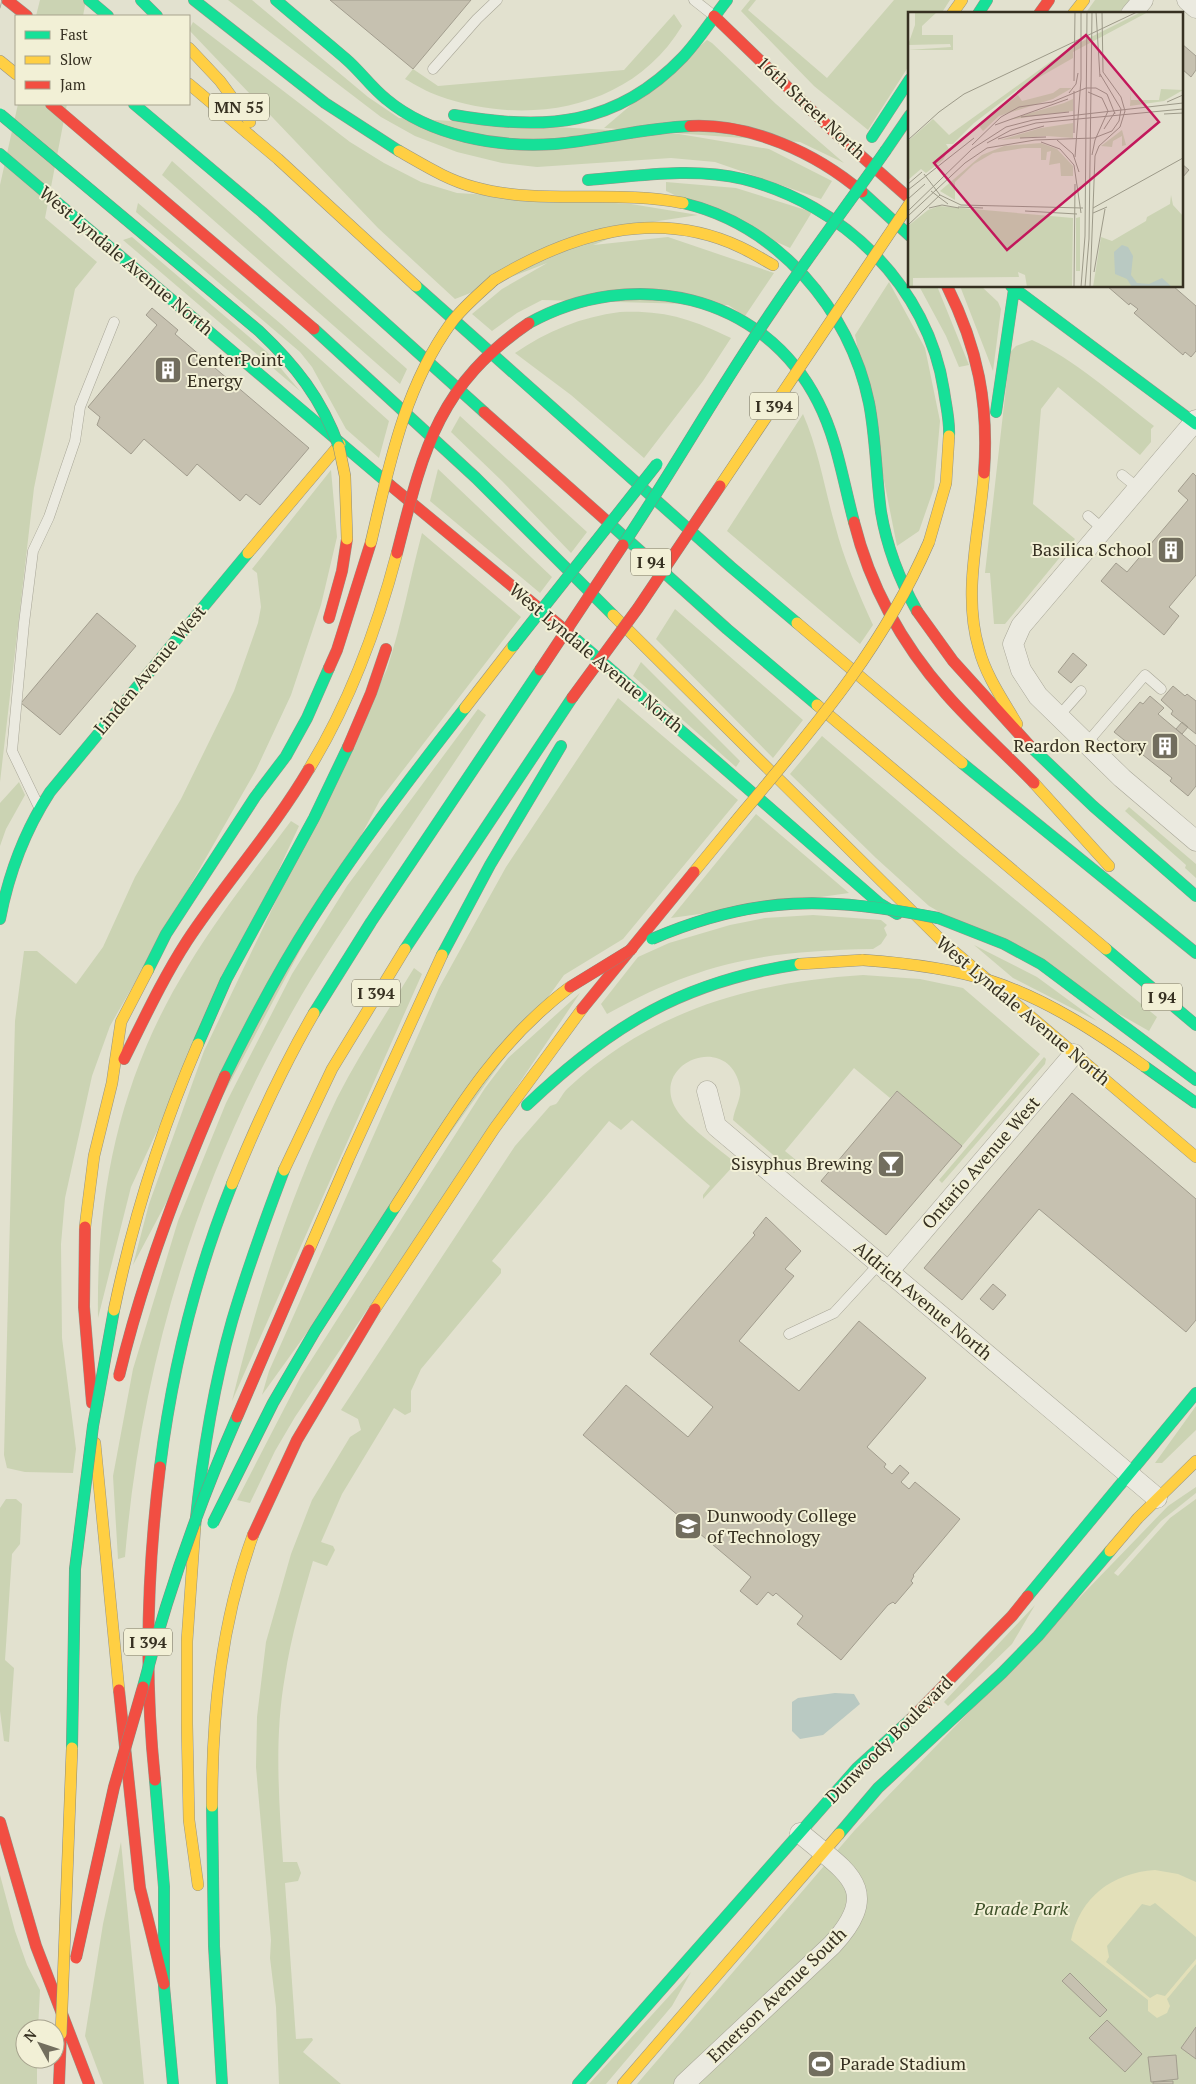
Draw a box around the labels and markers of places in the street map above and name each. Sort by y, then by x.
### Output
place label: CenterPoint Energy [187,347,284,392]
building icon: CenterPoint Energy [153,355,183,385]
building icon: Basilica School [1156,535,1186,565]
place label: Basilica School [1032,537,1152,561]
building icon: Reardon Rectory [1150,731,1180,761]
place label: Reardon Rectory [1013,733,1147,757]
bar icon: Sisyphus Brewing [876,1149,906,1179]
place label: Sisyphus Brewing [731,1151,873,1175]
place label: Dunwoody College of Technology [707,1503,857,1548]
school or university icon: Dunwoody College of Technology [673,1511,703,1541]
sports icon: Parade Stadium [806,2049,836,2079]
place label: Parade Stadium [840,2051,966,2075]

